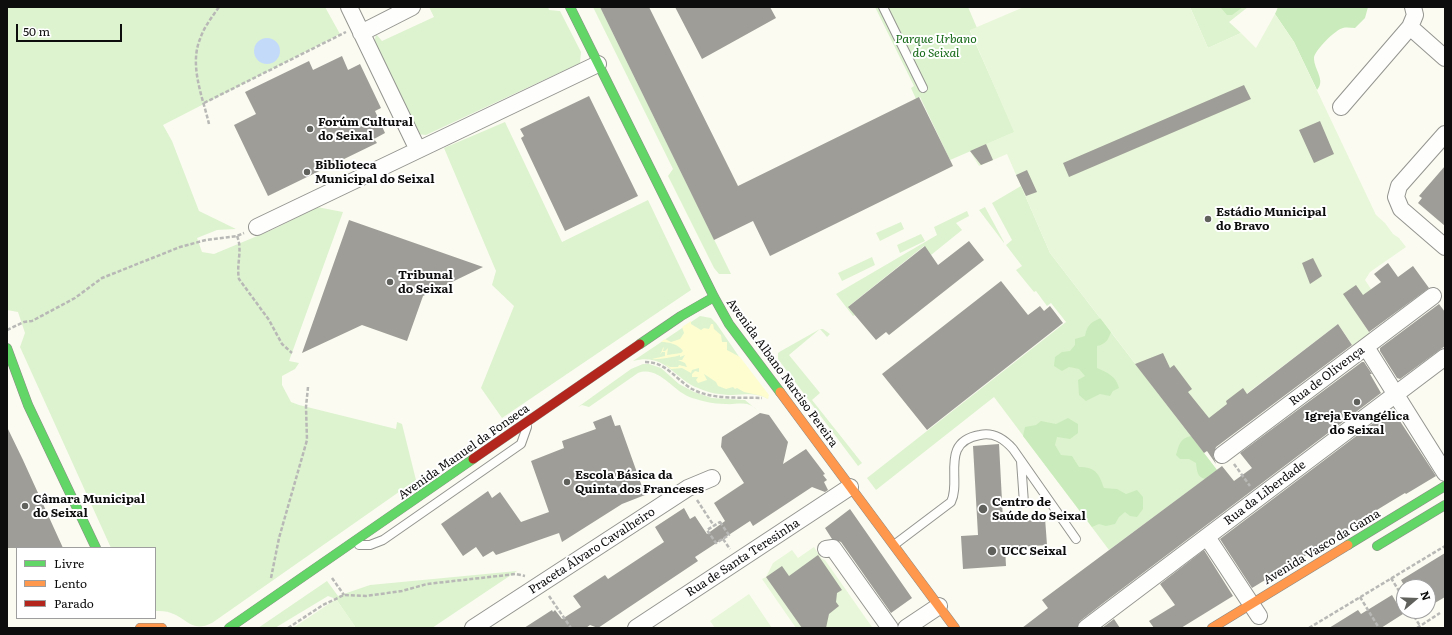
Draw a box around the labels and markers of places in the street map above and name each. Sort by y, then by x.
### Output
place label: Forúm Cultural do Seixal [318,115,413,143]
marker: Forúm Cultural do Seixal [305,124,315,134]
place label: Biblioteca Municipal do Seixal [315,158,434,186]
marker: Biblioteca Municipal do Seixal [302,167,312,177]
place label: Estádio Municipal do Bravo [1216,205,1326,233]
marker: Estádio Municipal do Bravo [1203,214,1213,224]
place label: Tribunal do Seixal [398,268,453,296]
marker: Tribunal do Seixal [385,277,395,287]
marker: Igreja Evangélica do Seixal [1352,397,1362,407]
place label: Igreja Evangélica do Seixal [1305,409,1409,437]
place label: Escola Básica da Quinta dos Franceses [575,468,704,496]
marker: Escola Básica da Quinta dos Franceses [562,477,572,487]
place label: Câmara Municipal do Seixal [33,492,145,520]
place label: Centro de Saúde do Seixal [992,495,1086,523]
marker: Câmara Municipal do Seixal [20,501,30,511]
marker: Centro de Saúde do Seixal [977,503,989,515]
place label: UCC Seixal [1001,544,1067,558]
marker: UCC Seixal [986,545,998,557]

